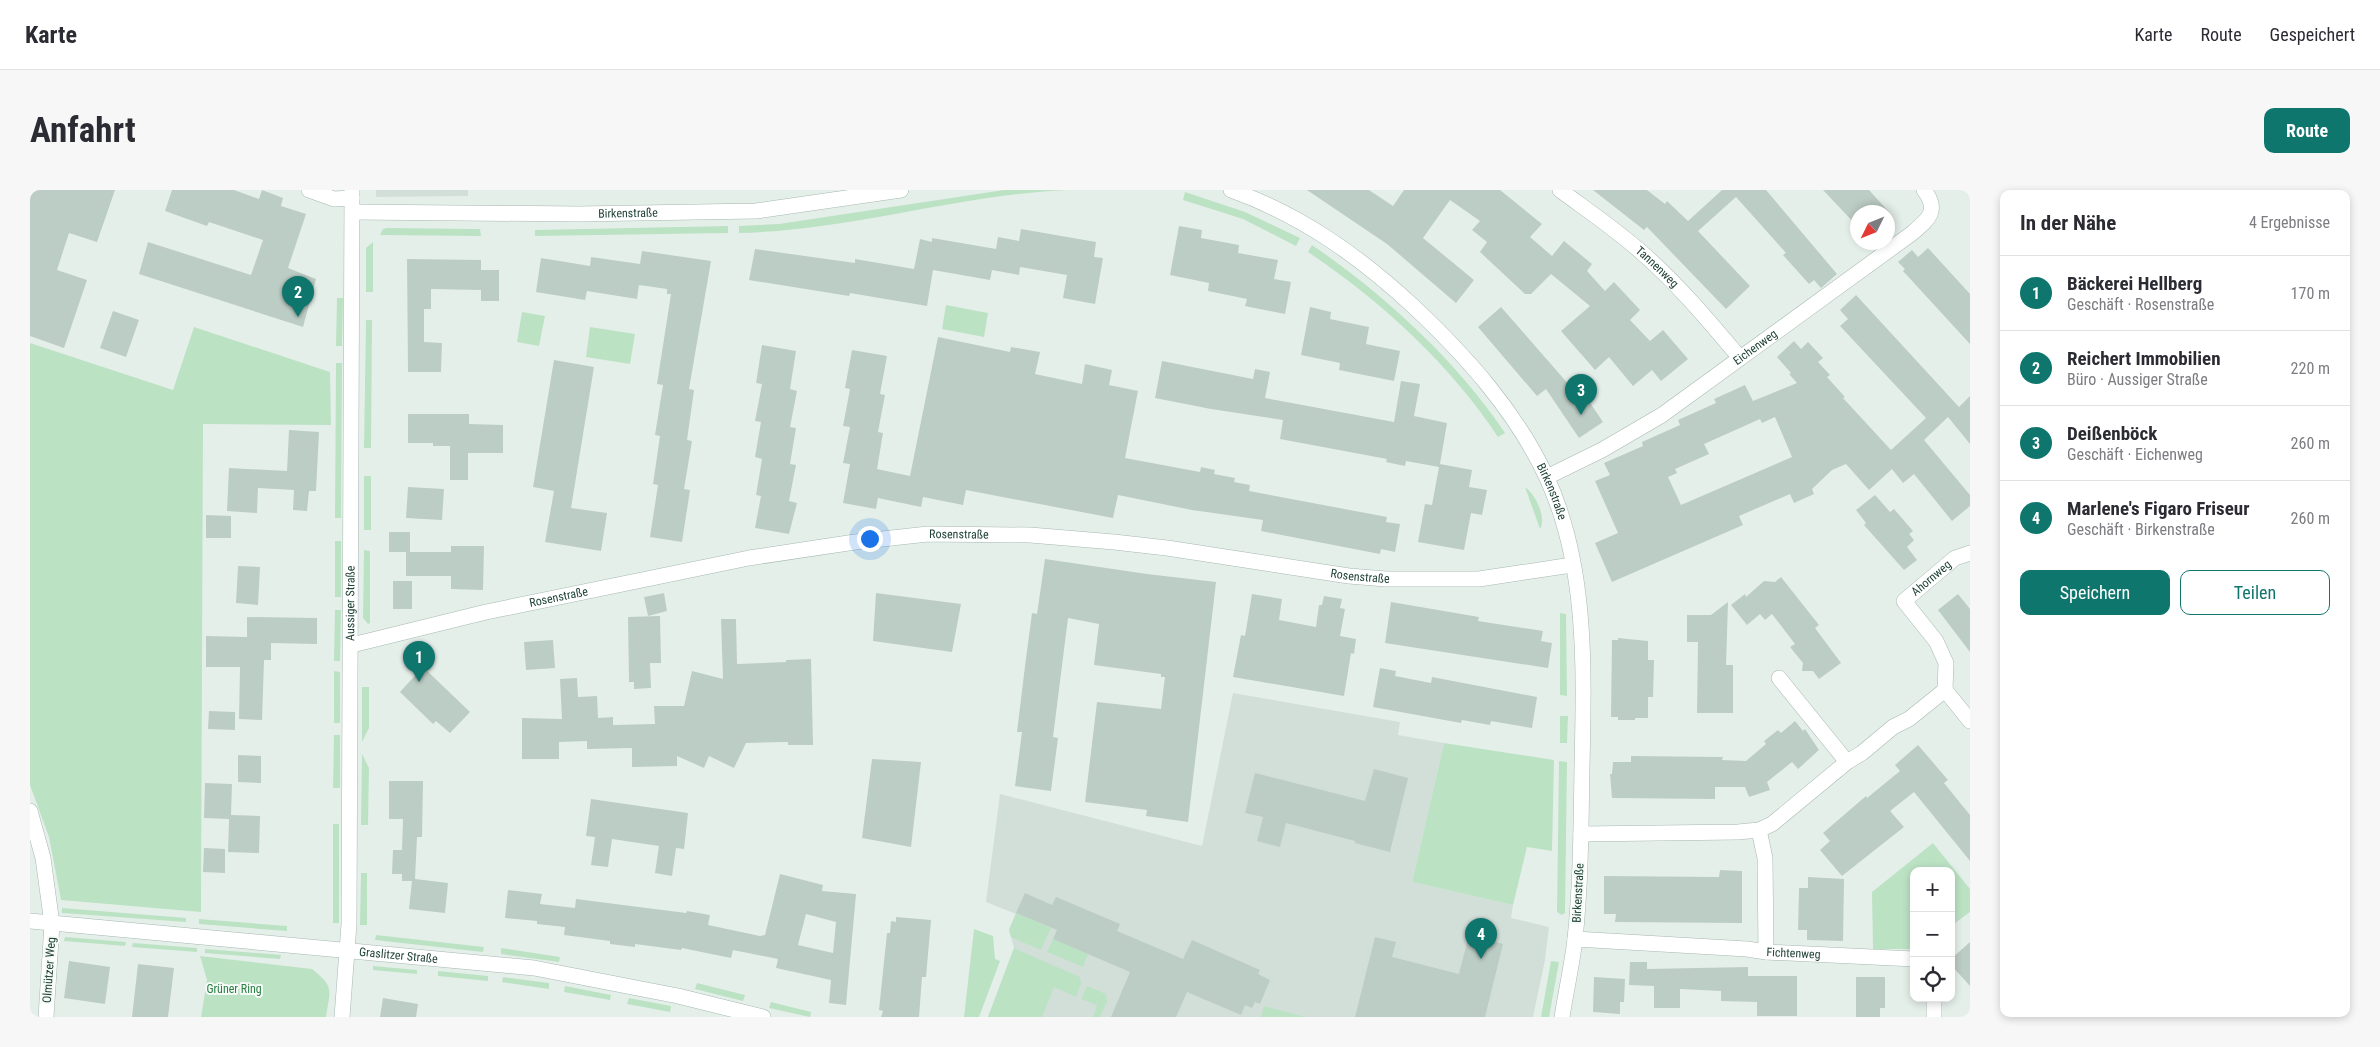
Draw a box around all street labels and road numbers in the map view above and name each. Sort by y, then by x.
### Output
street label: Birkenstraße [598,206,658,221]
street label: Tannenweg [1633,243,1681,291]
street label: Eichenweg [1731,327,1780,368]
street label: Birkenstraße [1534,461,1569,522]
street label: Rosenstraße [929,527,989,542]
street label: Ahornweg [1909,557,1954,599]
street label: Aussiger Straße [343,565,357,641]
street label: Rosenstraße [1330,566,1390,586]
street label: Rosenstraße [528,584,589,610]
street label: Birkenstraße [1569,862,1587,923]
street label: Olmützer Weg [40,936,58,1003]
street label: Graslitzer Straße [358,945,439,966]
street label: Fichtenweg [1766,945,1821,962]

